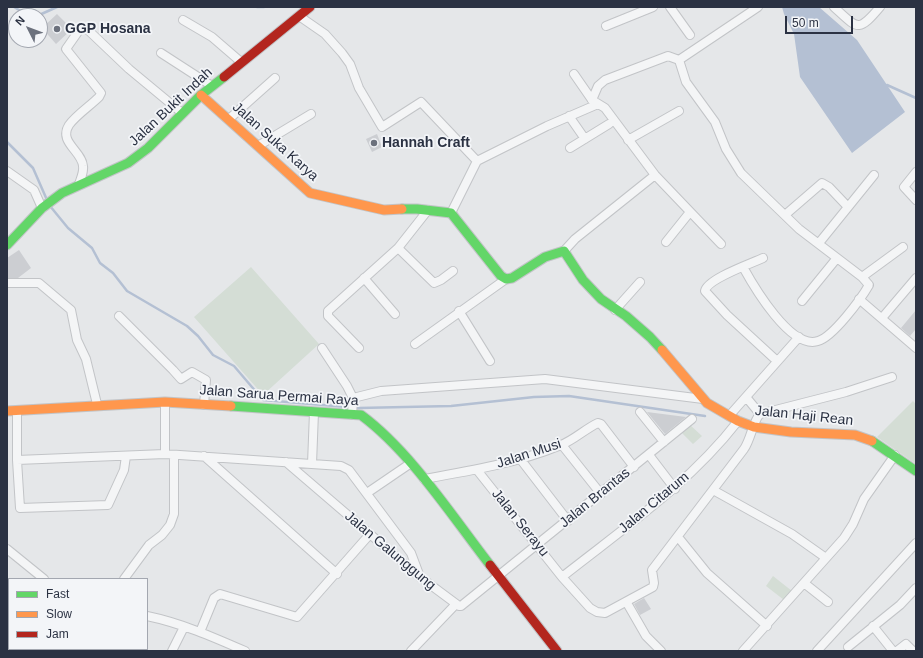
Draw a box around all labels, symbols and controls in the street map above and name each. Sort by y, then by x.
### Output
north arrow [8,8,48,48]
scale bar [787,8,855,34]
text: N [13,14,27,28]
text: 50 m [792,16,819,30]
place label: GGP Hosana [65,21,151,37]
marker: GGP Hosana [52,24,62,34]
street label: Jalan Bukit Indah [126,64,216,150]
street label: Jalan Suka Karya [229,99,321,185]
place label: Hannah Craft [382,135,470,151]
marker: Hannah Craft [369,138,379,148]
street label: Jalan Sarua Permai Raya [199,382,359,410]
street label: Jalan Haji Rean [754,402,854,430]
street label: Jalan Musi [495,436,563,472]
street label: Jalan Brantas [556,465,634,531]
street label: Jalan Citarum [616,469,692,537]
street label: Jalan Serayu [488,486,552,560]
street label: Jalan Galunggung [341,508,439,594]
legend [8,578,148,650]
text: Fast [46,587,69,601]
text: Slow [46,607,72,621]
text: Jam [46,627,69,641]

